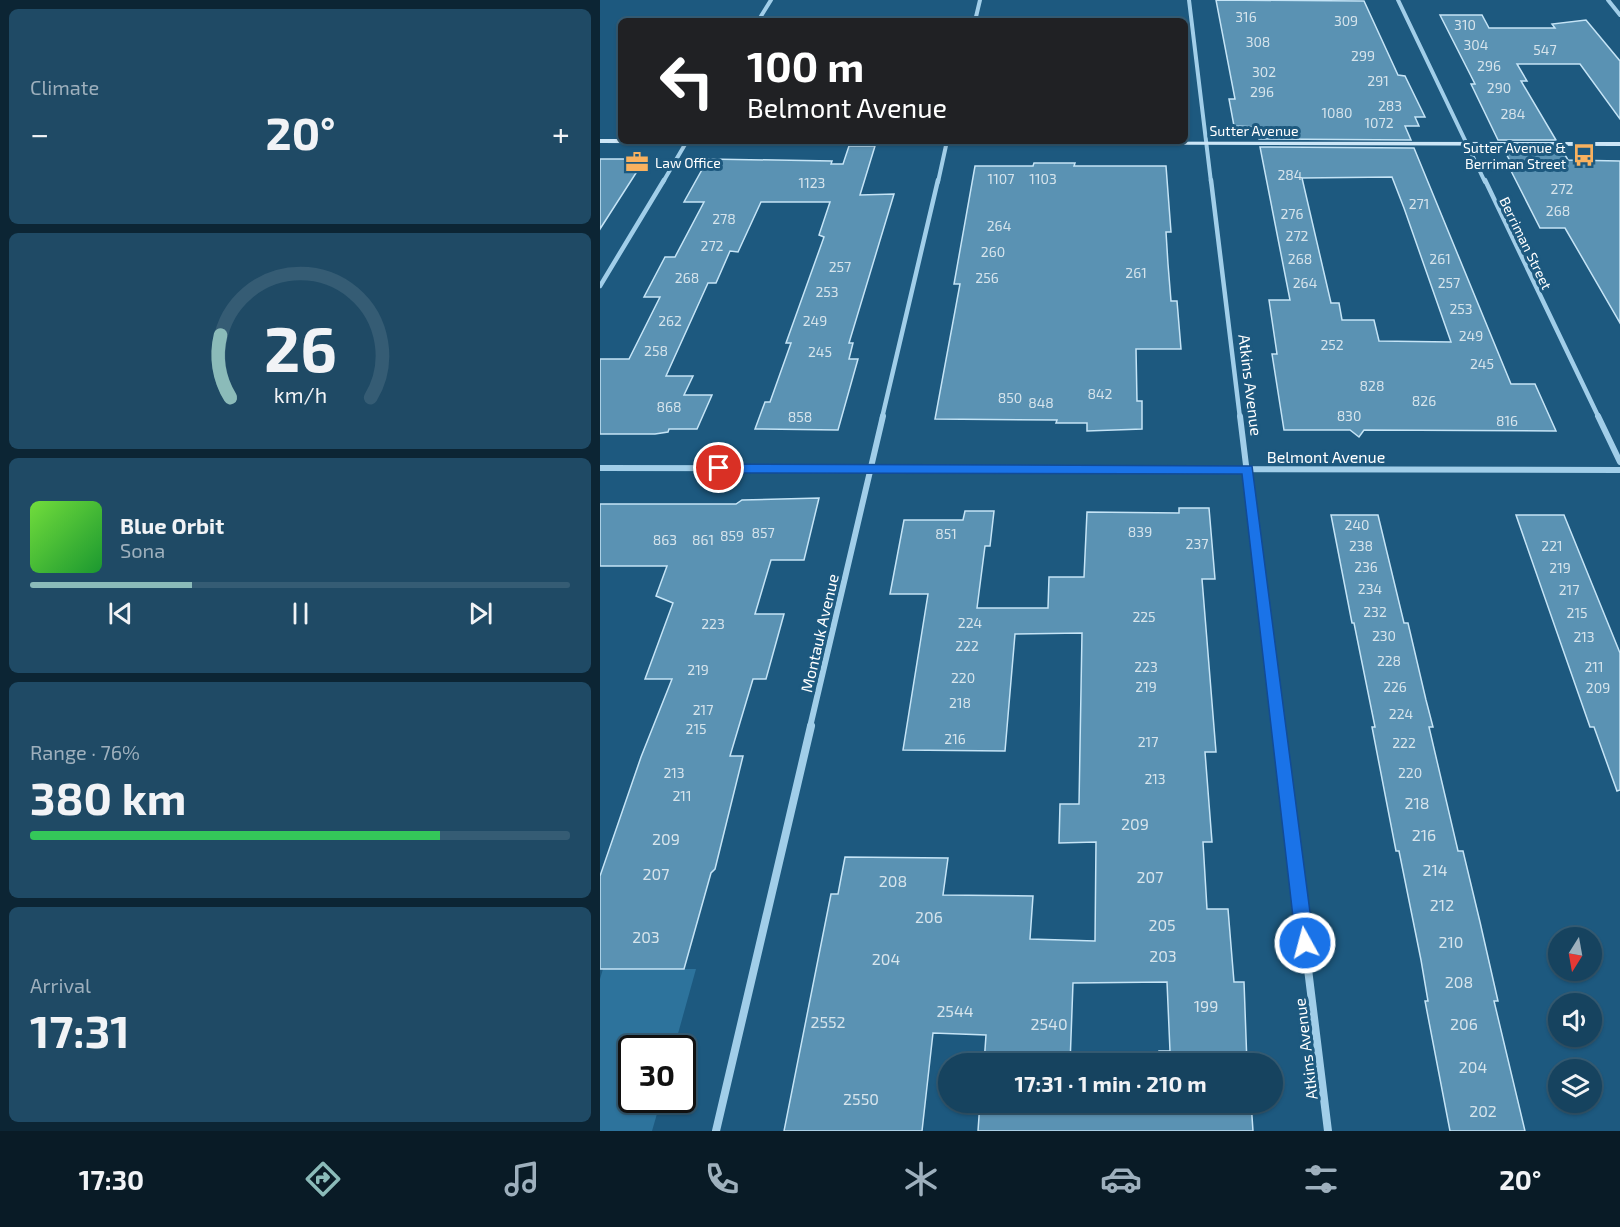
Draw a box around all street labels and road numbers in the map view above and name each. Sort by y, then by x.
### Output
street label: Sutter Avenue [1209,122,1299,139]
street label: Berriman Street [1496,194,1556,292]
street label: Atkins Avenue [1235,333,1267,437]
street label: Belmont Avenue [1267,447,1385,466]
street label: Montauk Avenue [796,572,842,694]
street label: Atkins Avenue [1289,997,1321,1101]

